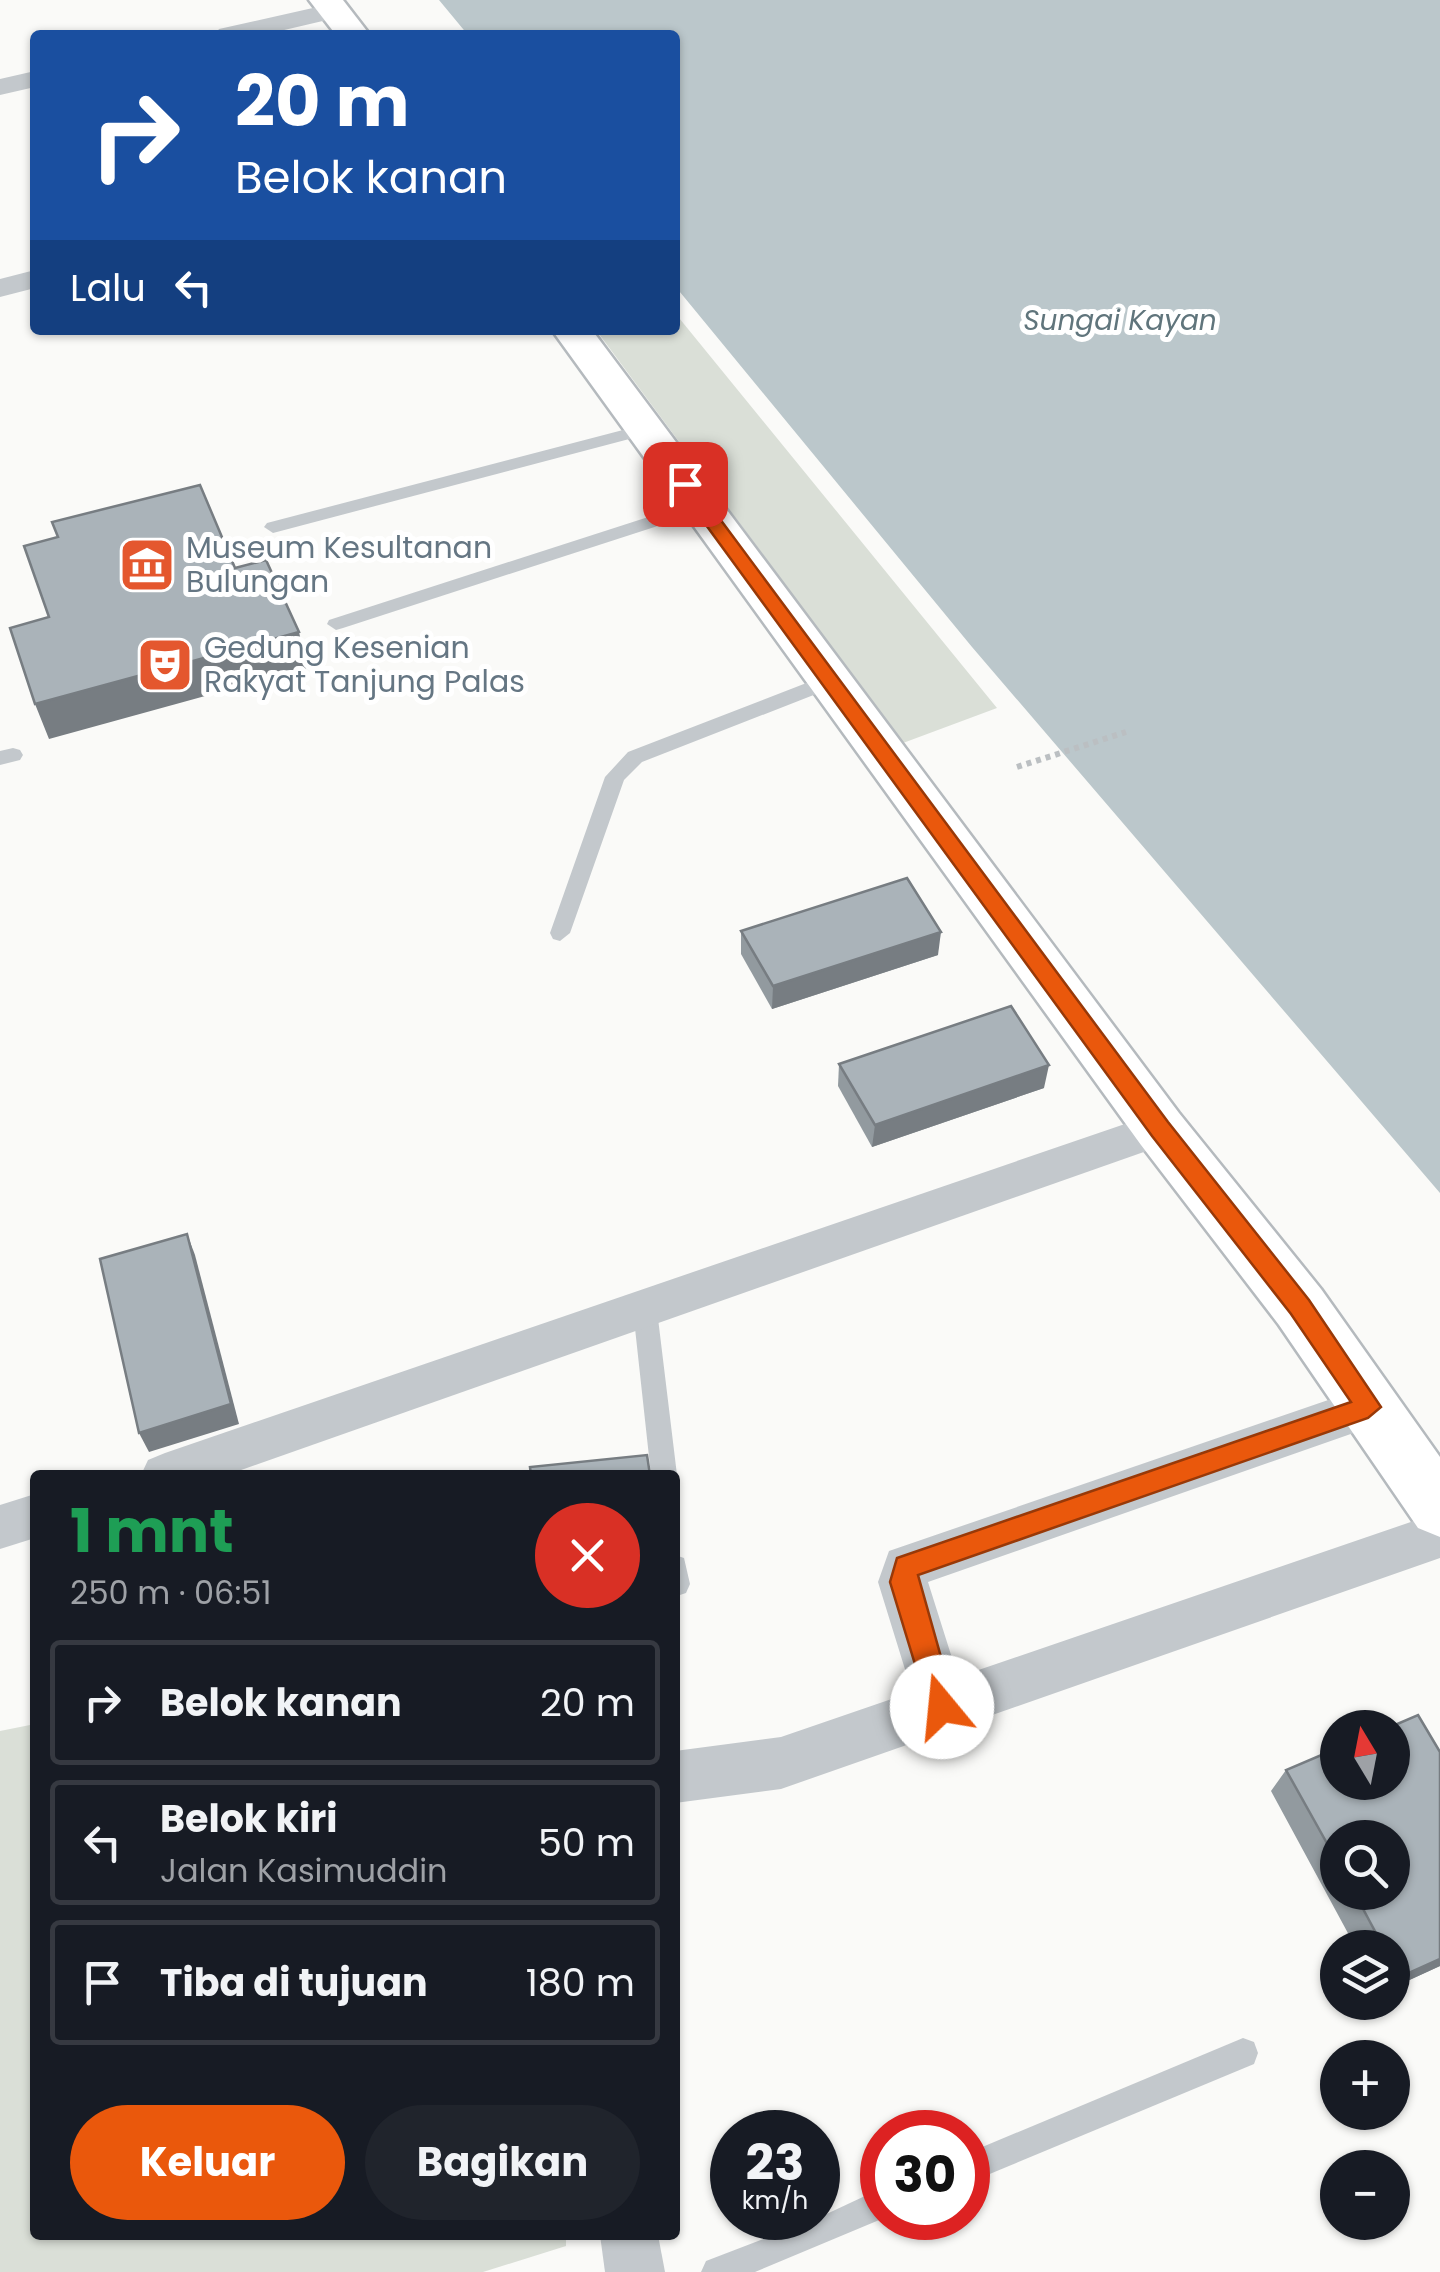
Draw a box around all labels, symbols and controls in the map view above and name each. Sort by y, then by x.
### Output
text: 20 m [235,52,410,151]
icon: right [70,70,200,200]
text: Belok kanan [235,146,507,209]
icon: left [166,260,221,315]
text: Lalu [70,261,146,314]
water label: Sungai Kayan [1023,301,1217,340]
pin [643,442,728,527]
icon: arrive [658,457,713,512]
place label: Museum Kesultanan Bulungan [186,526,492,603]
museum icon: Museum Kesultanan Bulungan [117,535,177,595]
place label: Gedung Kesenian Rakyat Tanjung Palas [204,626,525,703]
theatre icon: Gedung Kesenian Rakyat Tanjung Palas [135,635,195,695]
text: 1 mnt [70,1489,234,1573]
button: close [535,1503,640,1608]
text: 250 m · 06:51 [70,1570,272,1615]
position arrow [890,1655,994,1759]
icon: right [75,1675,130,1730]
text: Belok kanan [160,1676,402,1729]
text: 20 m [540,1676,635,1729]
north arrow [1320,1710,1410,1800]
map controls [1320,1710,1410,2240]
text: Belok kiri [160,1792,338,1845]
icon: left [75,1815,130,1870]
text: 50 m [538,1816,635,1869]
button: search [1320,1820,1410,1910]
text: Jalan Kasimuddin [160,1848,448,1893]
button: layers [1320,1930,1410,2020]
icon: arrive [75,1955,130,2010]
text: Tiba di tujuan [160,1956,428,2009]
text: 180 m [526,1956,635,2009]
button: + [1320,2040,1410,2130]
button: Keluar [70,2105,345,2220]
button: Bagikan [365,2105,640,2220]
speed limit sign: 30 [860,2110,990,2240]
text: 23 [746,2127,804,2198]
button: − [1320,2150,1410,2240]
text: km/h [742,2183,808,2218]

